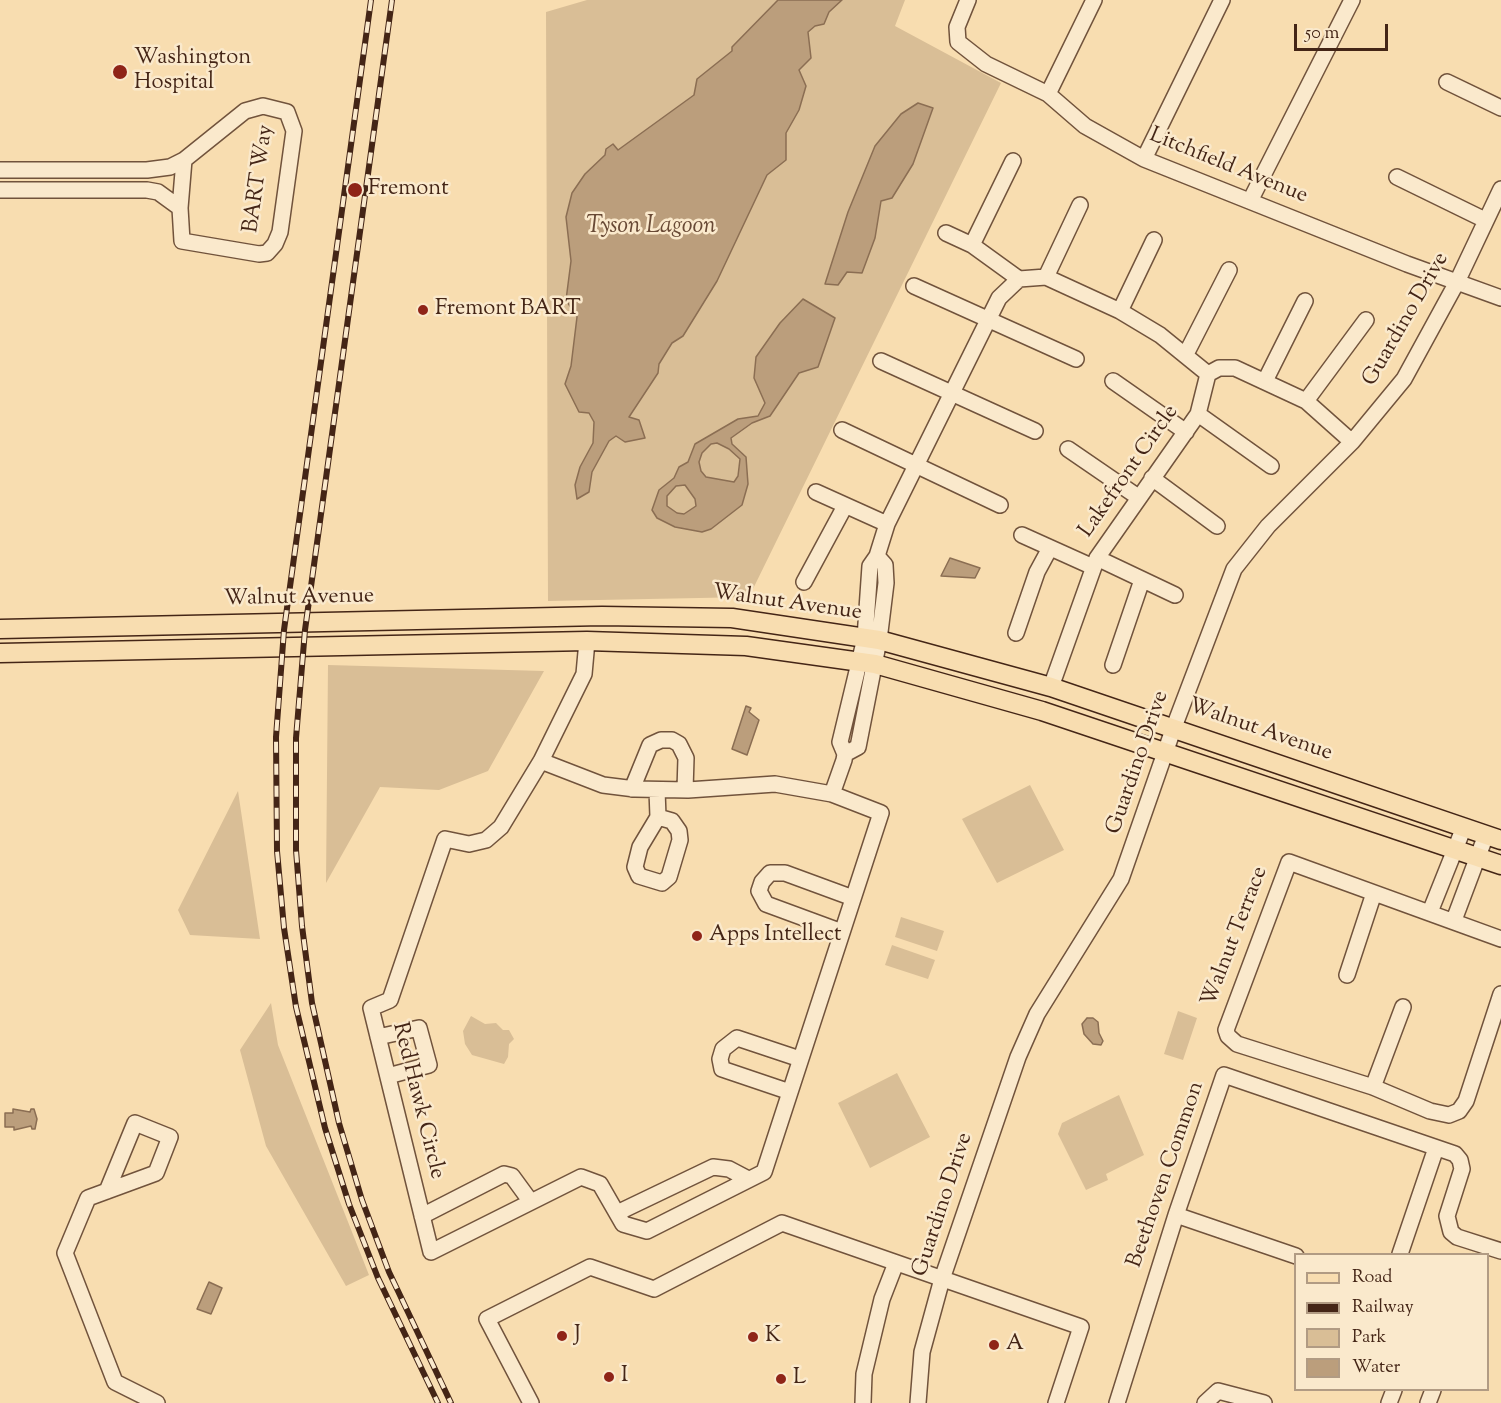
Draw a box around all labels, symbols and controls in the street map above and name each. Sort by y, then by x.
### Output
scale bar [1297,12,1392,50]
text: 50 m [1305,21,1339,47]
place label: Washington Hospital [134,46,251,98]
marker: Washington Hospital [111,63,129,81]
street label: BART Way [239,123,281,235]
street label: Litchfield Avenue [1145,123,1311,211]
place label: Fremont [368,177,449,203]
marker: Fremont [346,181,364,199]
water label: Tyson Lagoon [586,214,716,242]
street label: Guardino Drive [1358,249,1456,391]
place label: Fremont BART [435,297,581,323]
marker: Fremont BART [416,303,430,317]
street label: Lakefront Circle [1074,401,1186,543]
street label: Walnut Avenue [711,580,863,628]
street label: Walnut Avenue [223,584,375,614]
street label: Guardino Drive [1102,688,1176,838]
street label: Walnut Avenue [1185,694,1335,768]
street label: Walnut Terrace [1197,863,1275,1011]
place label: Apps Intellect [709,923,842,949]
marker: Apps Intellect [690,929,704,943]
street label: Red Hawk Circle [385,1020,449,1182]
street label: Beethoven Common [1123,1079,1211,1271]
street label: Guardino Drive [908,1130,980,1280]
legend [1294,1253,1489,1391]
text: Road [1352,1265,1392,1291]
text: Railway [1352,1295,1414,1321]
place label: J [574,1323,580,1349]
place label: K [765,1324,781,1350]
text: Park [1352,1325,1386,1351]
marker: J [555,1329,569,1343]
marker: K [746,1330,760,1344]
place label: A [1006,1332,1024,1358]
marker: A [987,1338,1001,1352]
text: Water [1352,1355,1400,1381]
place label: I [621,1364,628,1390]
place label: L [793,1366,806,1392]
marker: I [602,1370,616,1384]
marker: L [774,1372,788,1386]

